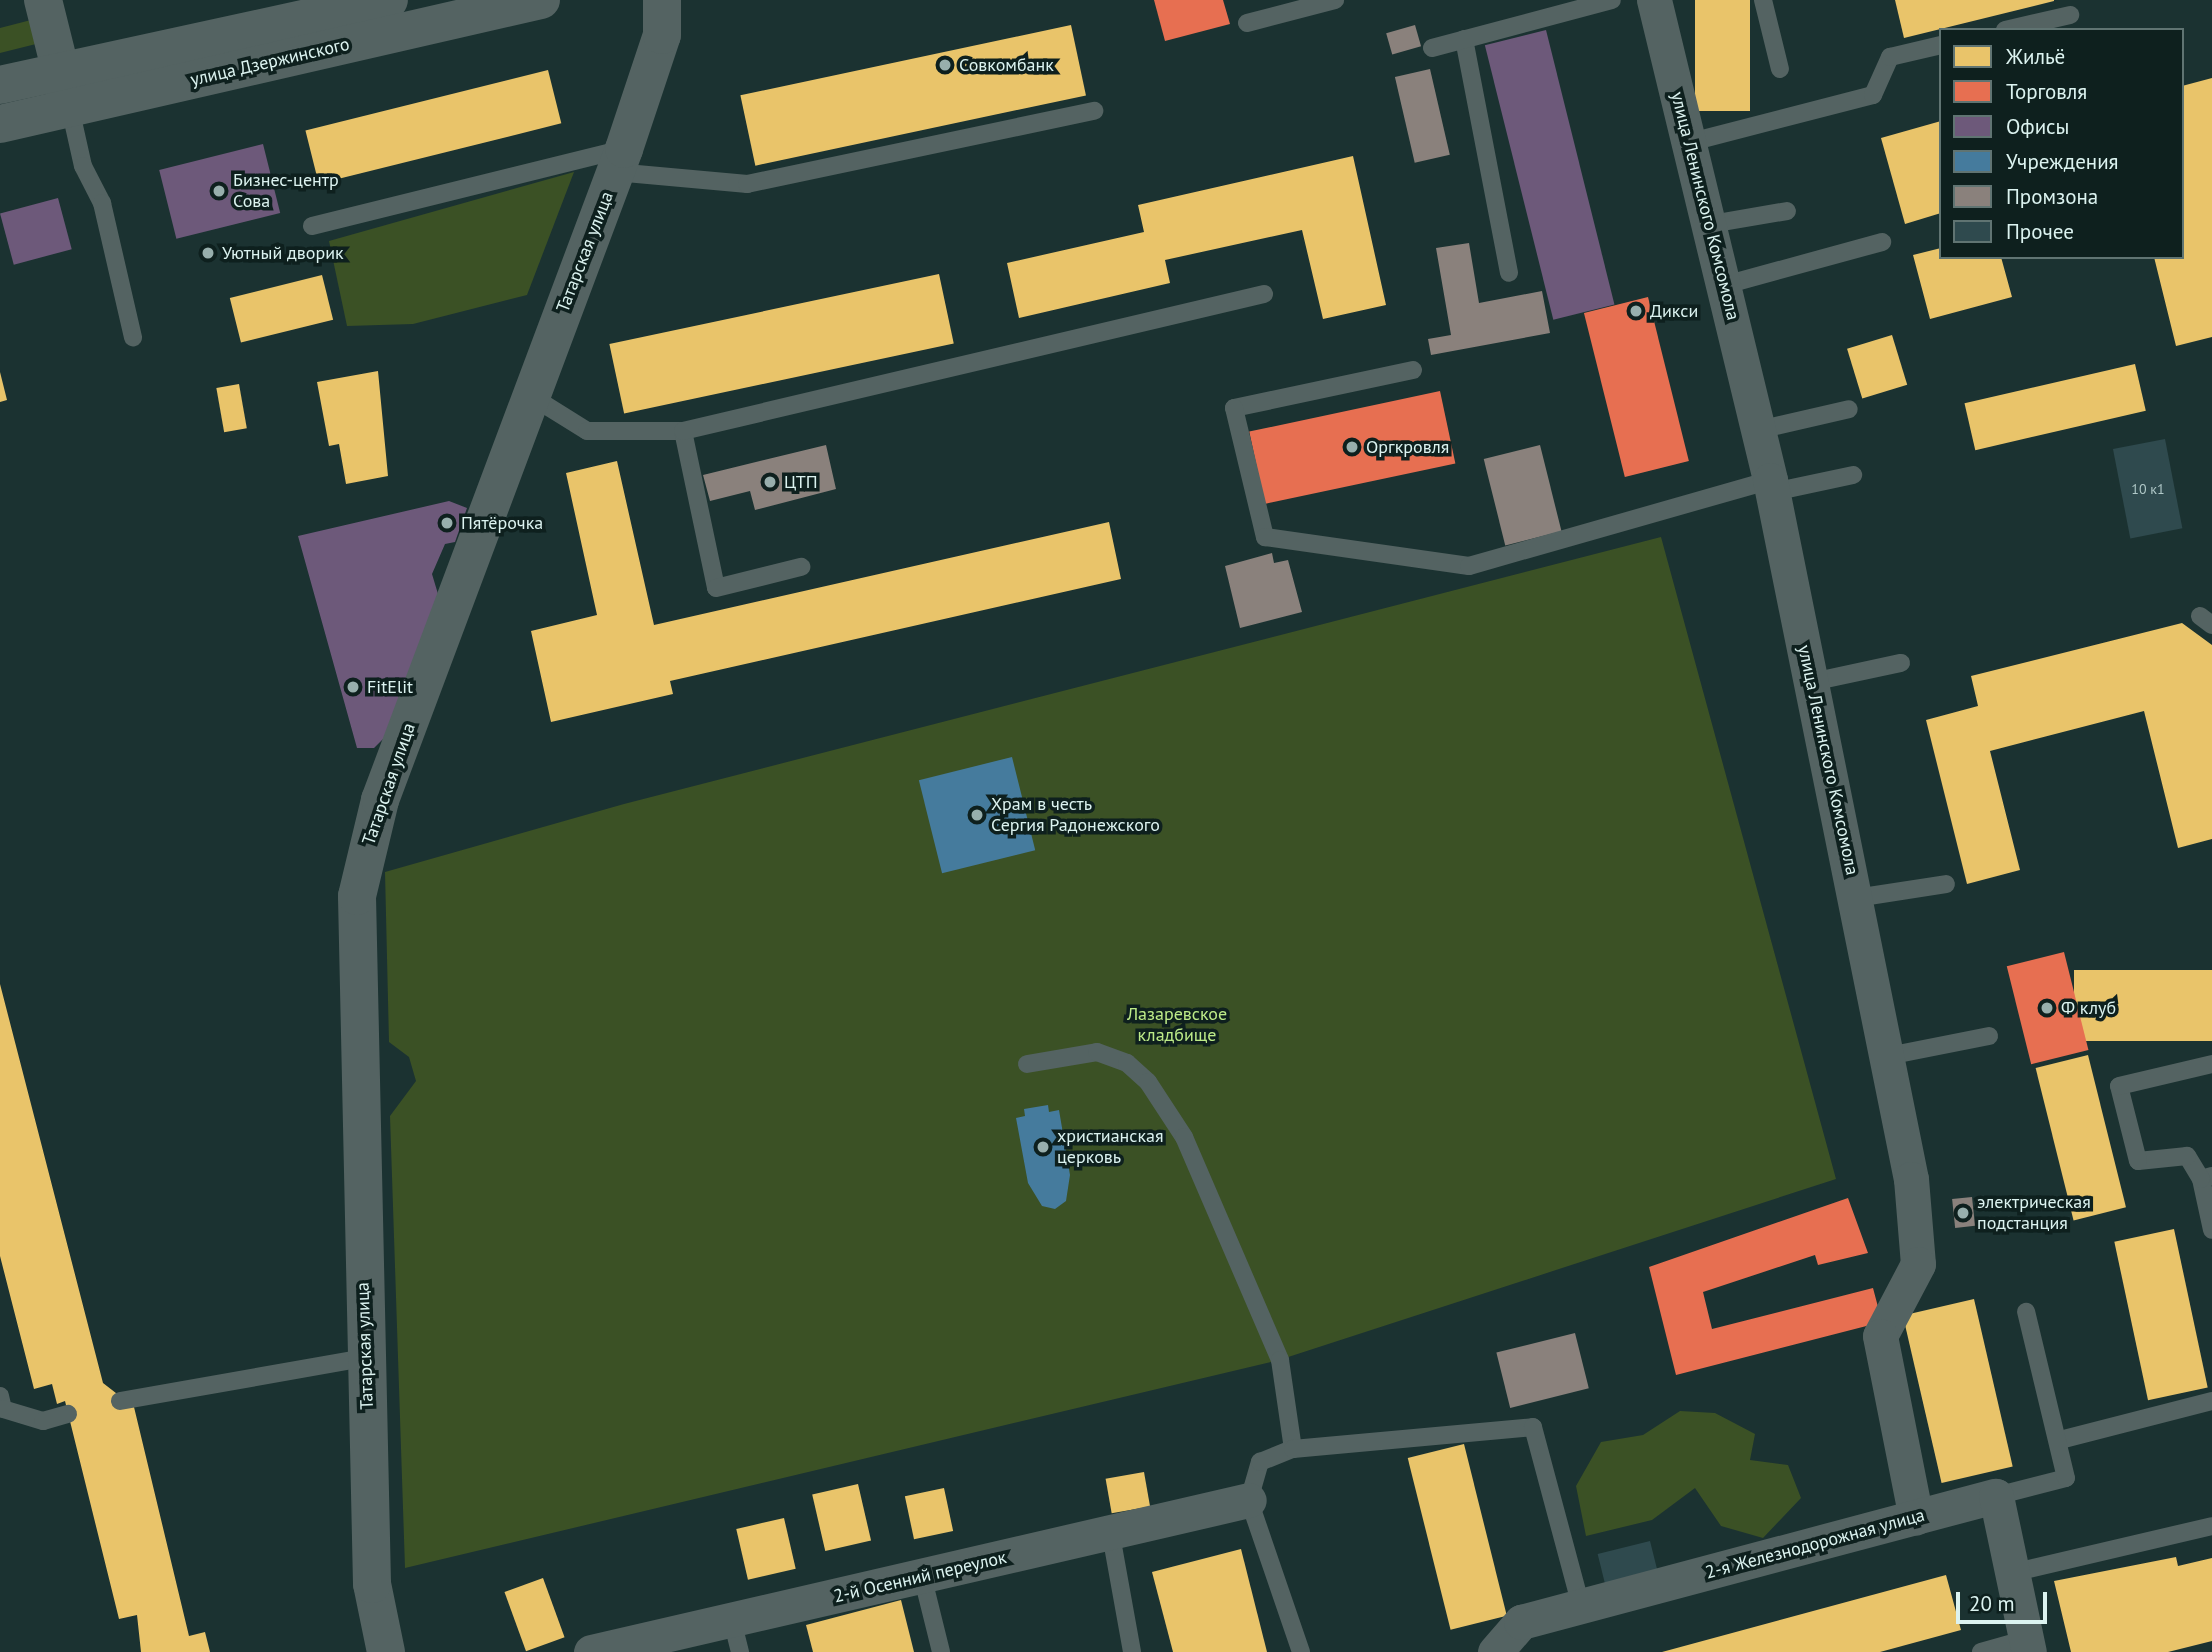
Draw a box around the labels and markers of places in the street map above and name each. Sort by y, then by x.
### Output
place label: Совкомбанк [959,54,1054,76]
marker: Совкомбанк [937,57,953,73]
place label: Бизнес-центр Сова [233,170,339,212]
marker: Бизнес-центр Сова [211,183,227,199]
place label: Уютный дворик [222,242,344,264]
marker: Уютный дворик [200,245,216,261]
place label: Дикси [1650,300,1698,322]
marker: Дикси [1628,303,1644,319]
place label: Оргкровля [1366,436,1449,458]
marker: Оргкровля [1344,439,1360,455]
place label: ЦТП [784,471,818,493]
marker: ЦТП [762,474,778,490]
place label: Пятёрочка [461,512,543,534]
marker: Пятёрочка [439,515,455,531]
place label: FitElit [367,676,413,698]
marker: FitElit [345,679,361,695]
place label: Храм в честь Сергия Радонежского [991,794,1160,836]
marker: Храм в честь Сергия Радонежского [969,807,985,823]
place label: Ф клуб [2061,997,2116,1019]
marker: Ф клуб [2039,1000,2055,1016]
place label: христианская церковь [1057,1126,1164,1168]
marker: христианская церковь [1035,1139,1051,1155]
place label: электрическая подстанция [1977,1192,2091,1234]
marker: электрическая подстанция [1955,1205,1971,1221]

